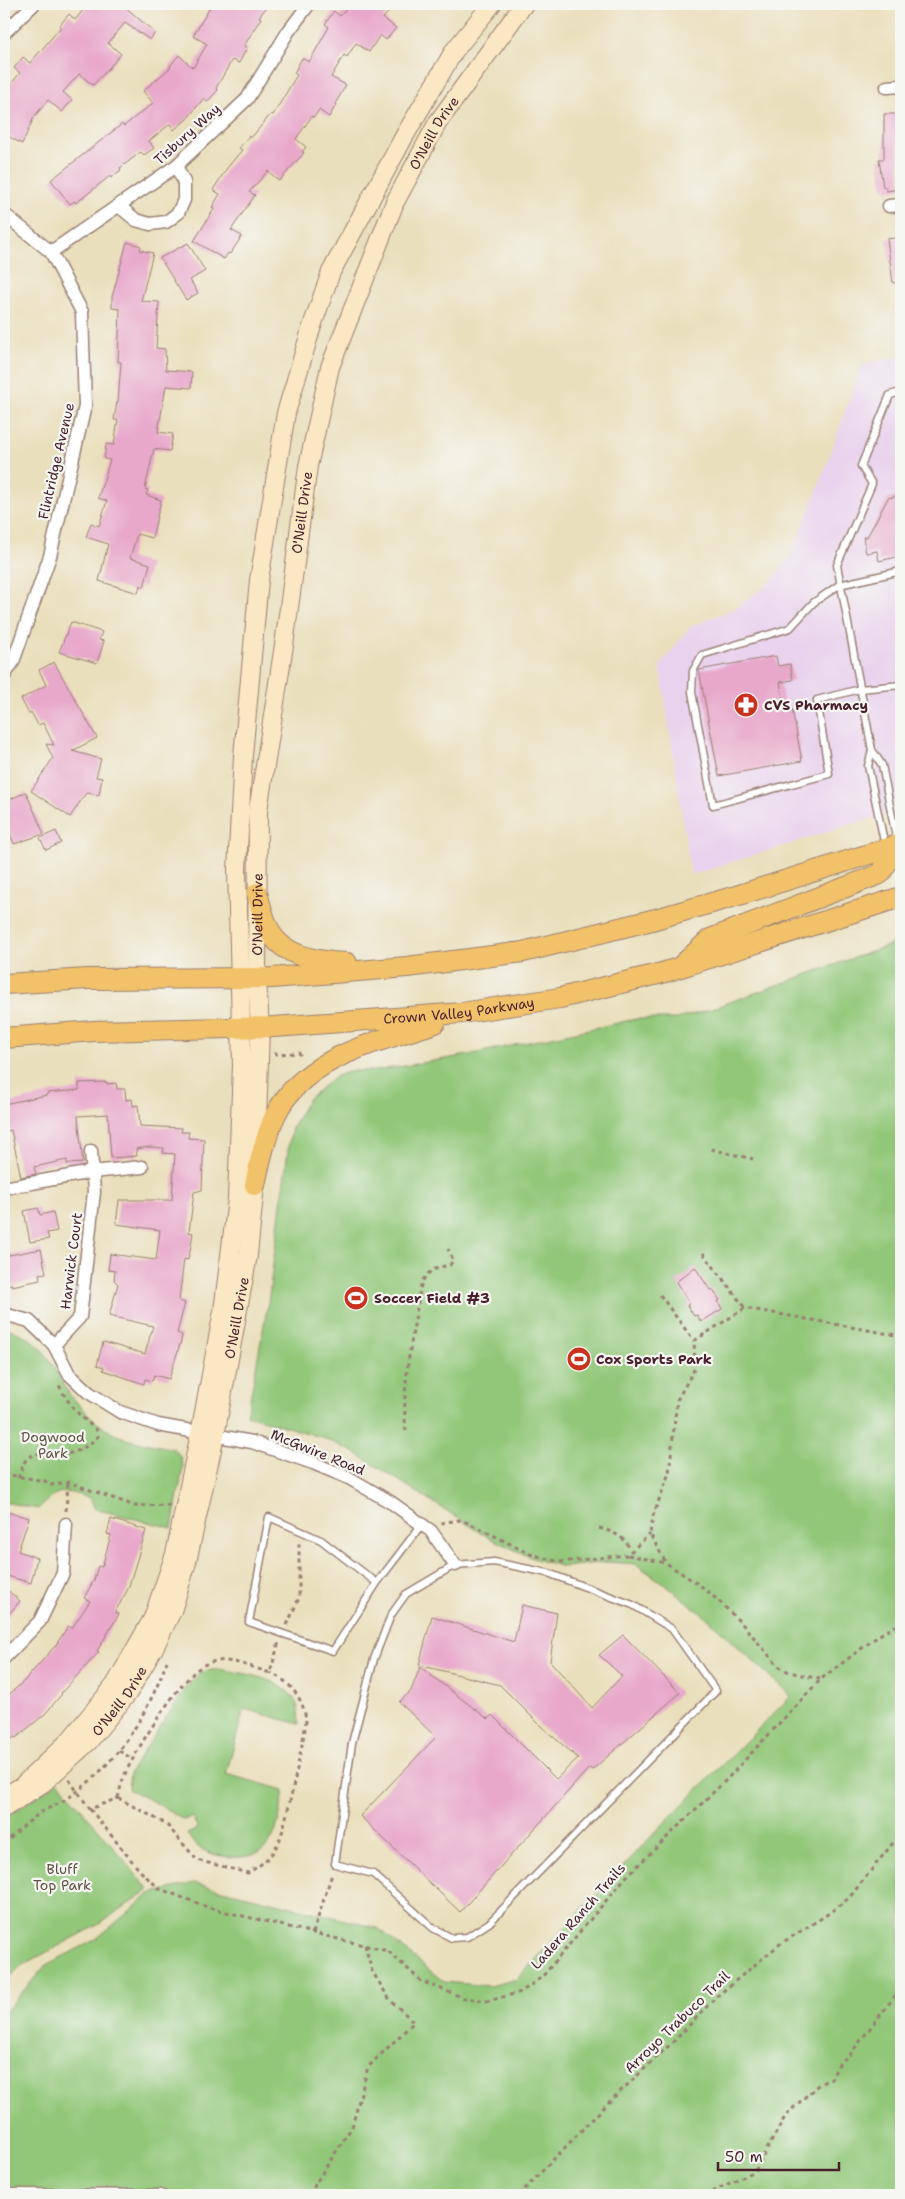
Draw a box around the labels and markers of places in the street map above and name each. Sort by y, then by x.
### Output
pharmacy icon: CVS Pharmacy [733,692,759,718]
place label: CVS Pharmacy [764,696,868,714]
sports icon: Soccer Field #3 [343,1285,369,1311]
place label: Soccer Field #3 [374,1289,490,1307]
sports icon: Cox Sports Park [566,1346,592,1372]
place label: Cox Sports Park [596,1350,712,1368]

